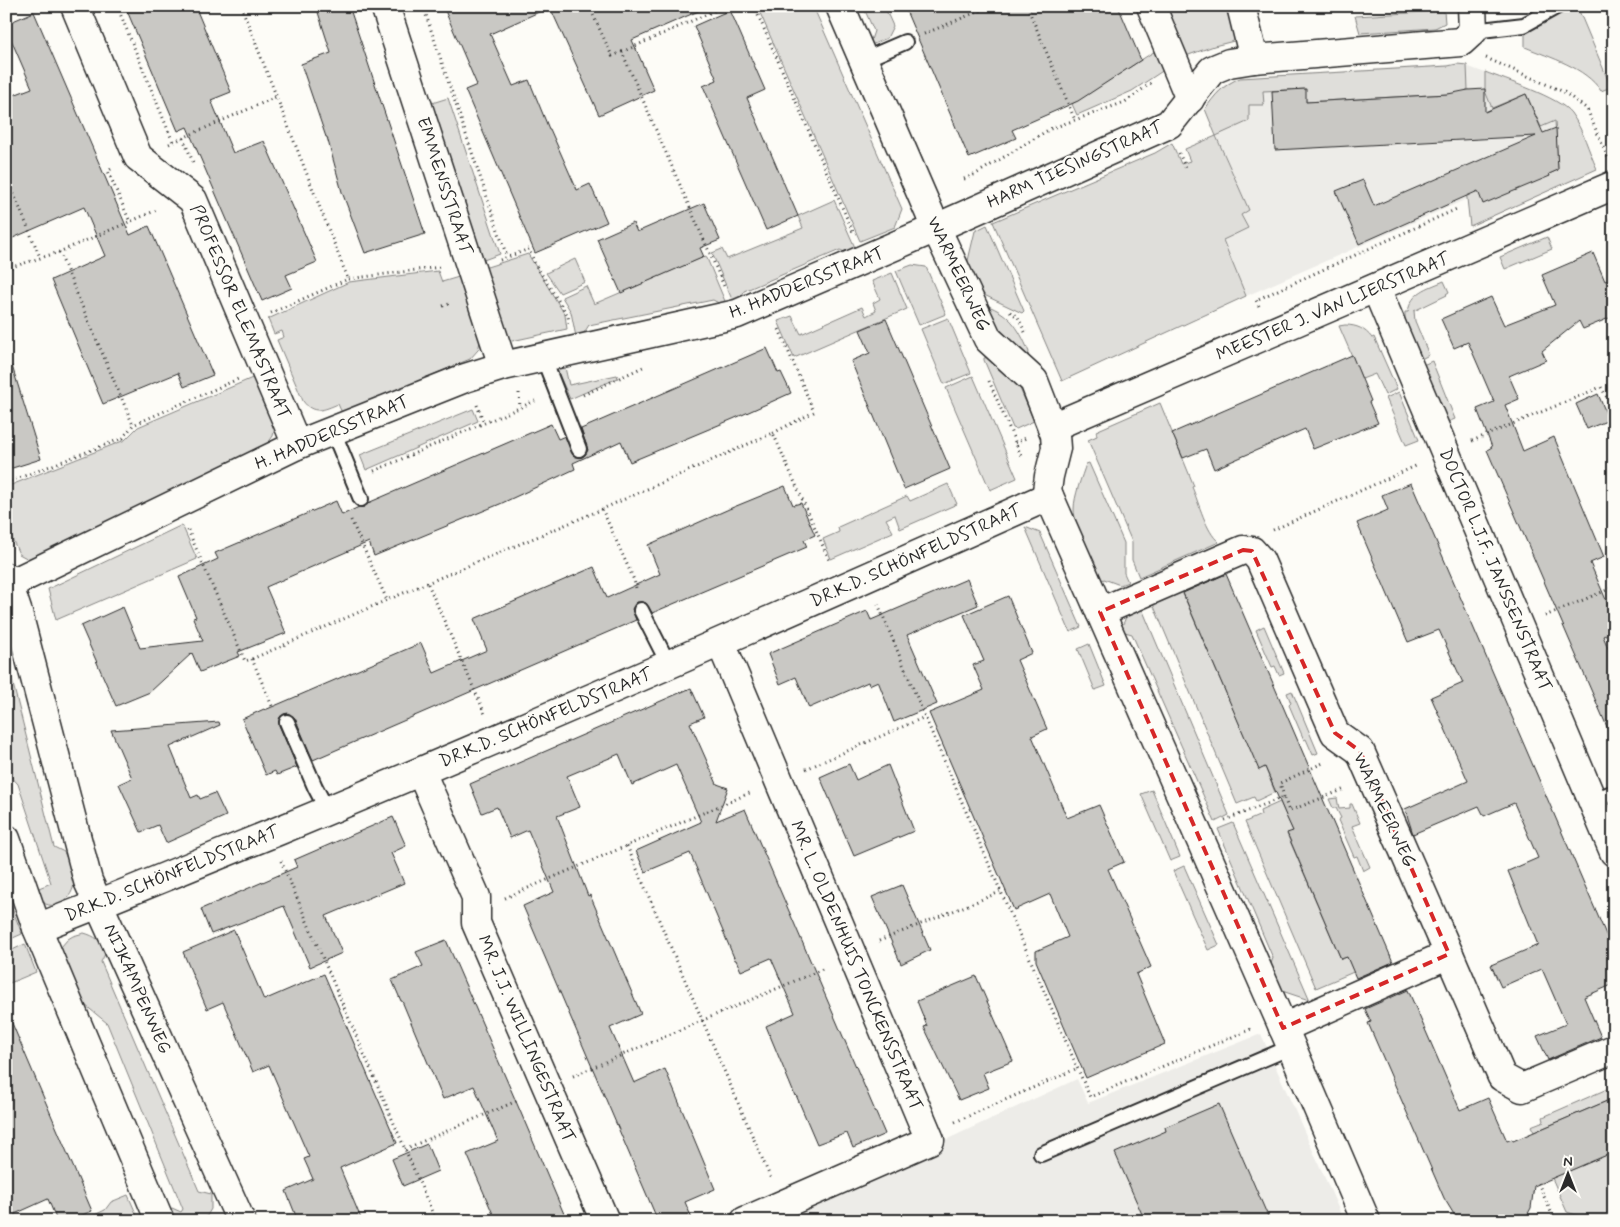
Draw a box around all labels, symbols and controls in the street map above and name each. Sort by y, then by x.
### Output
street label: EMMENSSTRAAT [410,114,478,259]
street label: HARM TIESINGSTRAAT [983,115,1167,215]
street label: PROFESSOR ELEMASTRAAT [184,201,296,423]
street label: WARMEERWEG [921,212,995,336]
street label: H. HADDERSSTRAAT [726,241,888,325]
street label: MEESTER J. VAN LIERSTRAAT [1213,247,1454,367]
street label: H. HADDERSSTRAAT [251,390,413,476]
street label: DOCTOR L.J.F. JANSSENSTRAAT [1433,445,1557,695]
street label: DR.K.D. SCHÖNFELDSTRAAT [806,498,1026,614]
street label: DR.K.D. SCHÖNFELDSTRAAT [436,662,657,774]
street label: WARMEERWEG [1347,748,1421,872]
street label: MR. L. OLDENHUIS TONCKENSSTRAAT [784,817,928,1115]
street label: DR.K.D. SCHÖNFELDSTRAAT [61,820,283,928]
street label: NIJKAMPENWEG [98,920,176,1058]
street label: MR. J.J. WILLINGESTRAAT [471,932,581,1147]
north arrow [1542,1150,1592,1200]
text: N [1563,1153,1573,1171]

